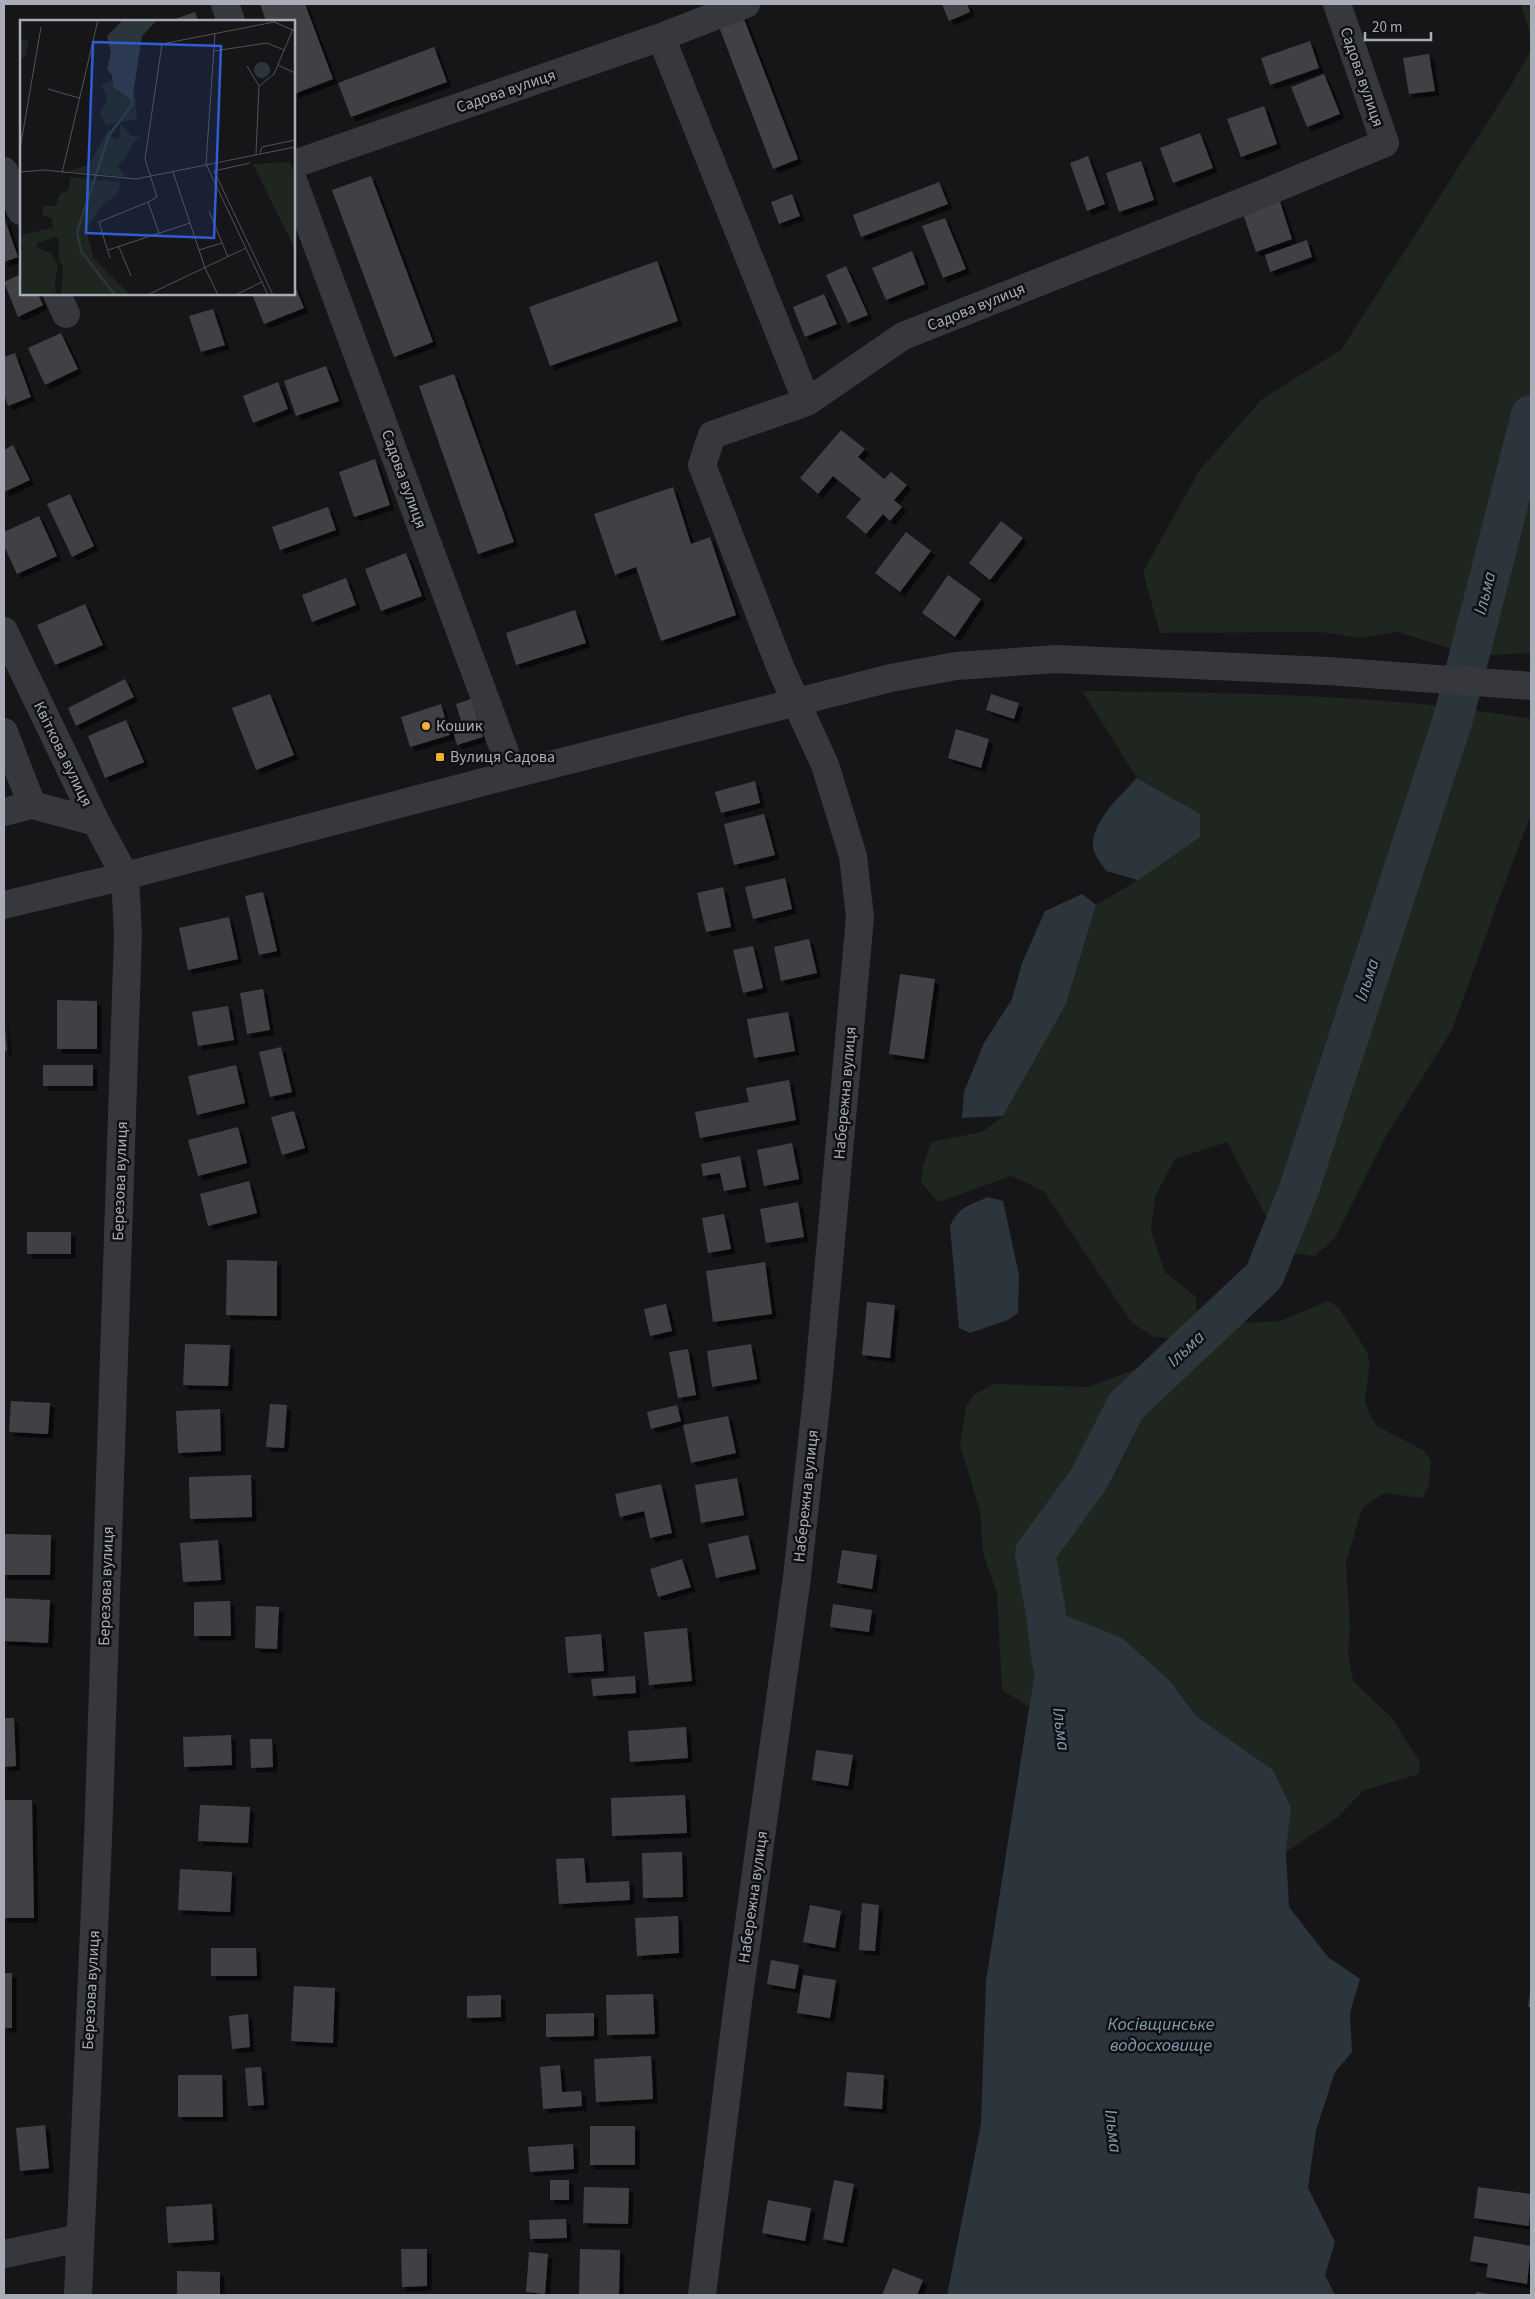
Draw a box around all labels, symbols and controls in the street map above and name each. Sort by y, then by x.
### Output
scale bar [1365,10,1431,42]
text: 20 m [1372,17,1402,38]
inset map [20,20,295,295]
street label: Садова вулиця [1335,24,1389,130]
street label: Садова вулиця [453,64,559,118]
street label: Садова вулиця [924,277,1028,337]
street label: Садова вулиця [376,426,432,532]
water label: Ільма [1468,569,1502,617]
street label: Квіткова вулиця [28,698,98,810]
place label: Кошик [436,715,483,737]
marker: Кошик [420,720,432,732]
place label: Вулиця Садова [450,746,555,768]
marker: Вулиця Садова [434,751,446,763]
water label: Ільма [1348,955,1386,1005]
street label: Набережна вулиця [828,1026,862,1160]
street label: Березова вулиця [107,1121,133,1241]
water label: Ільма [1162,1325,1211,1373]
street label: Набережна вулиця [788,1429,824,1563]
street label: Березова вулиця [93,1526,119,1646]
water label: Ільма [1046,1706,1076,1752]
street label: Набережна вулиця [733,1829,773,1965]
street label: Березова вулиця [77,1930,105,2050]
water label: Косівщинське водосховище [1108,2012,1215,2058]
water label: Ільма [1098,2108,1128,2154]

